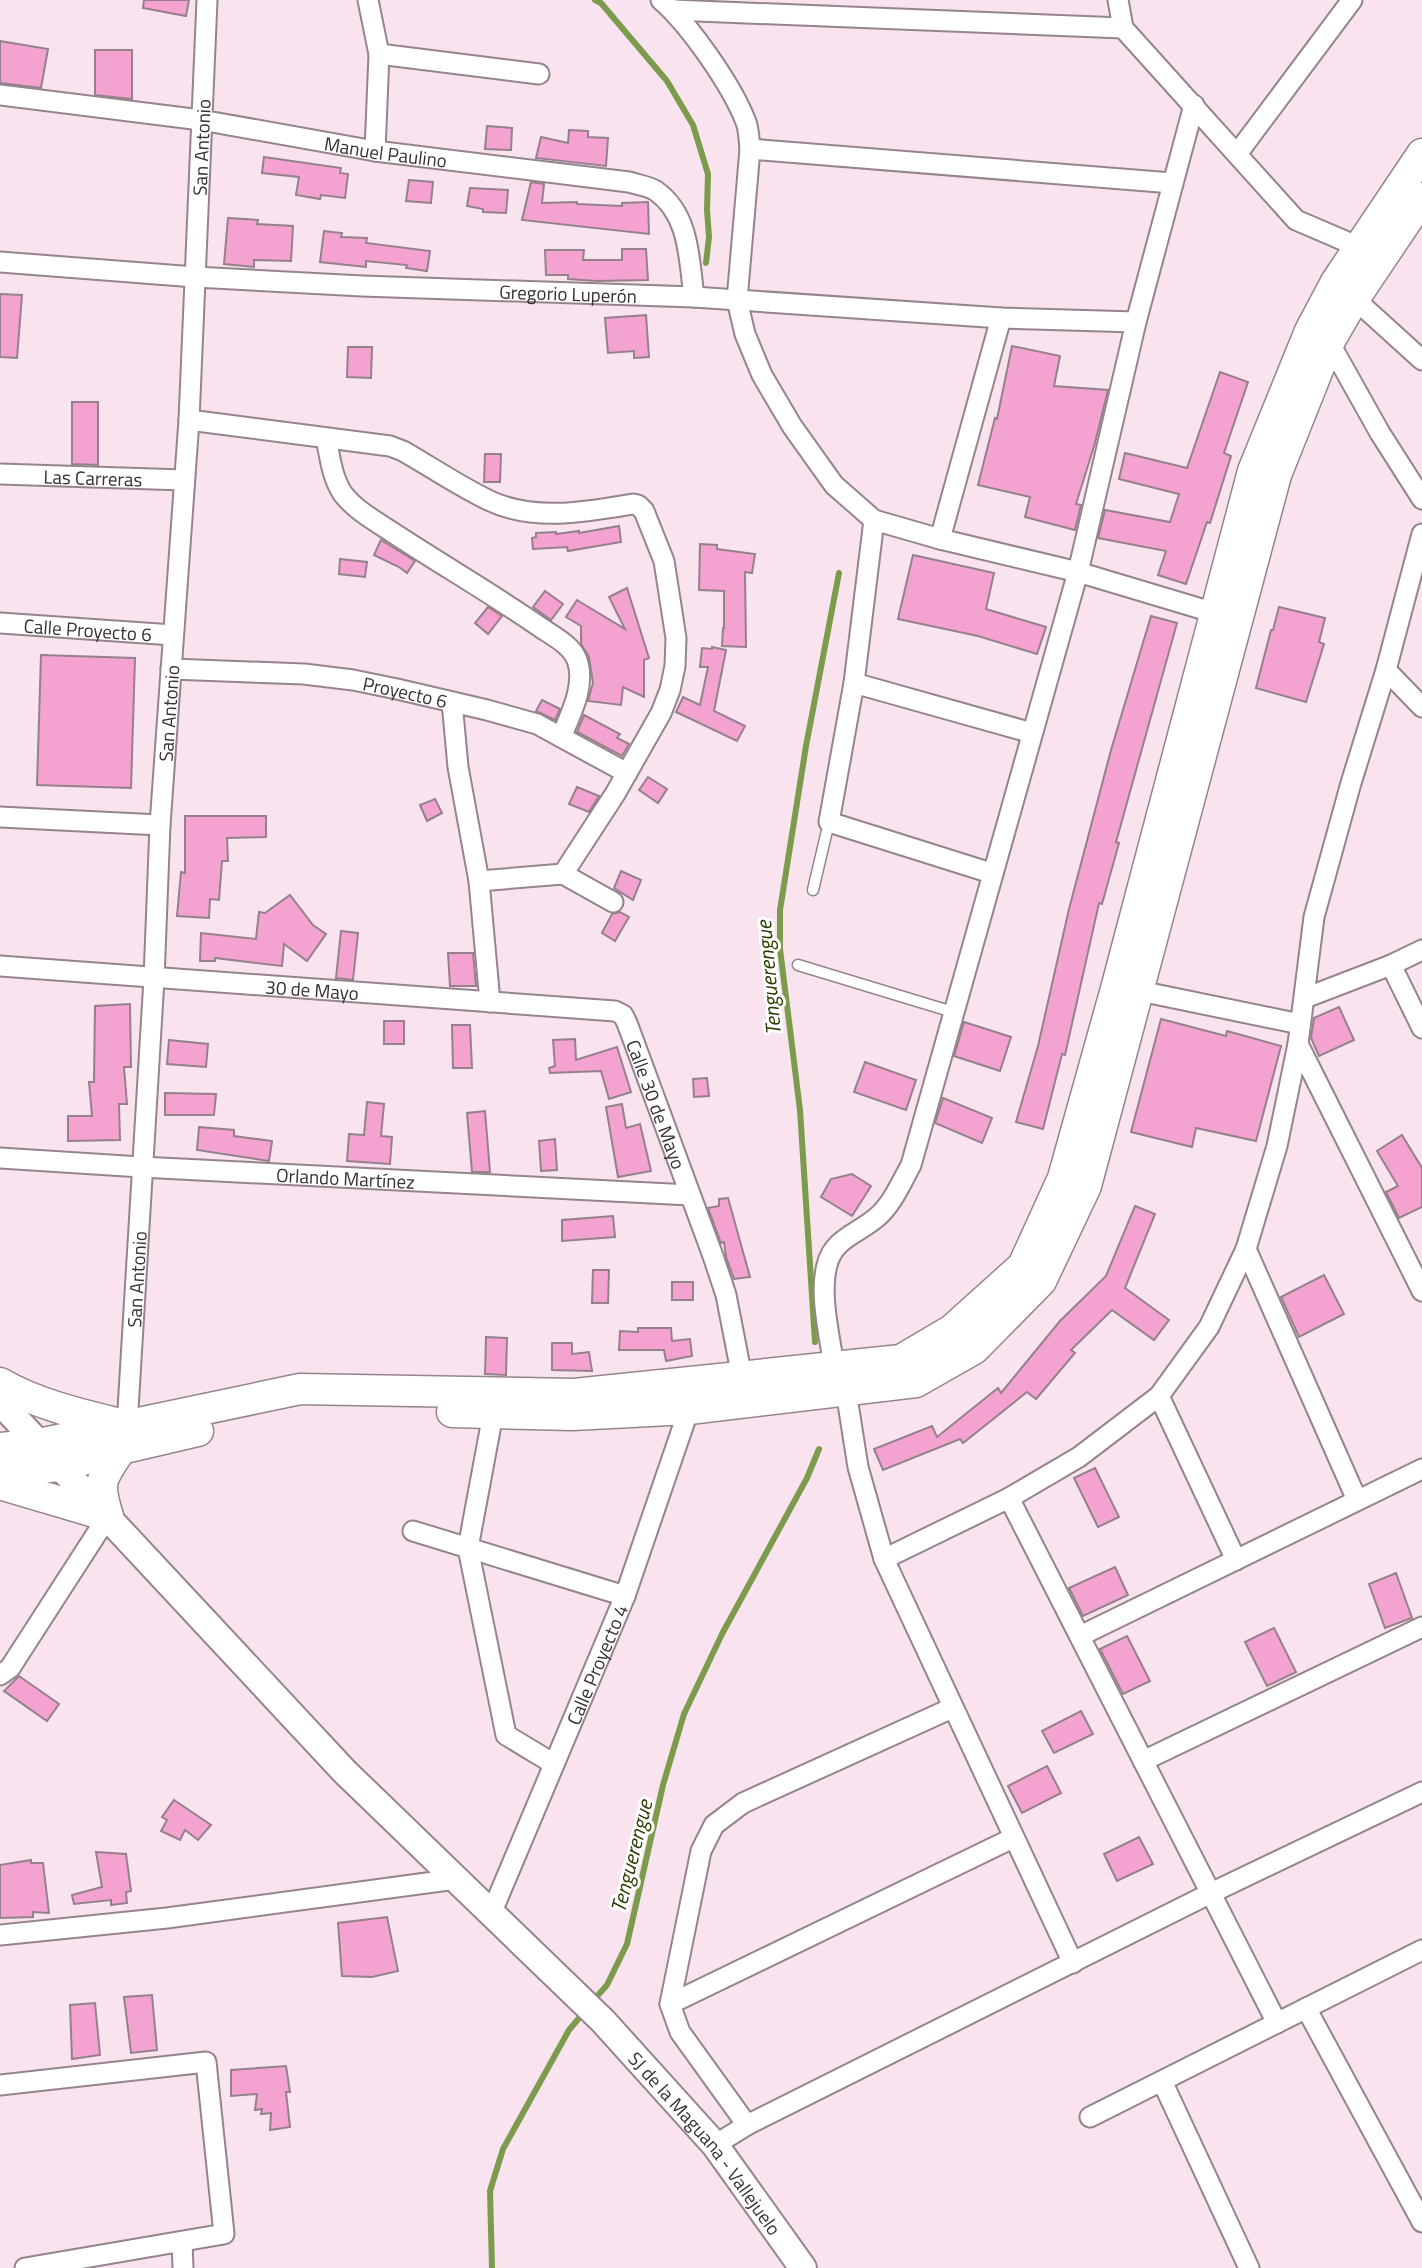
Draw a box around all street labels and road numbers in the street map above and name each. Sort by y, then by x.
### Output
street label: San Antonio [184,98,217,196]
street label: Manuel Paulino [322,128,449,174]
street label: Gregorio Luperón [499,276,637,310]
street label: Las Carreras [43,461,143,493]
street label: Calle Proyecto 6 [23,610,153,648]
street label: San Antonio [150,664,186,763]
street label: Proyecto 6 [360,668,451,715]
street label: 30 de Mayo [264,971,360,1007]
street label: Calle 30 de Mayo [620,1035,694,1173]
street label: Orlando Martínez [275,1159,416,1195]
street label: San Antonio [118,1230,153,1328]
street label: Calle Proyecto 4 [558,1599,635,1729]
street label: SJ de la Maguana - Vallejuelo [622,2044,789,2241]

